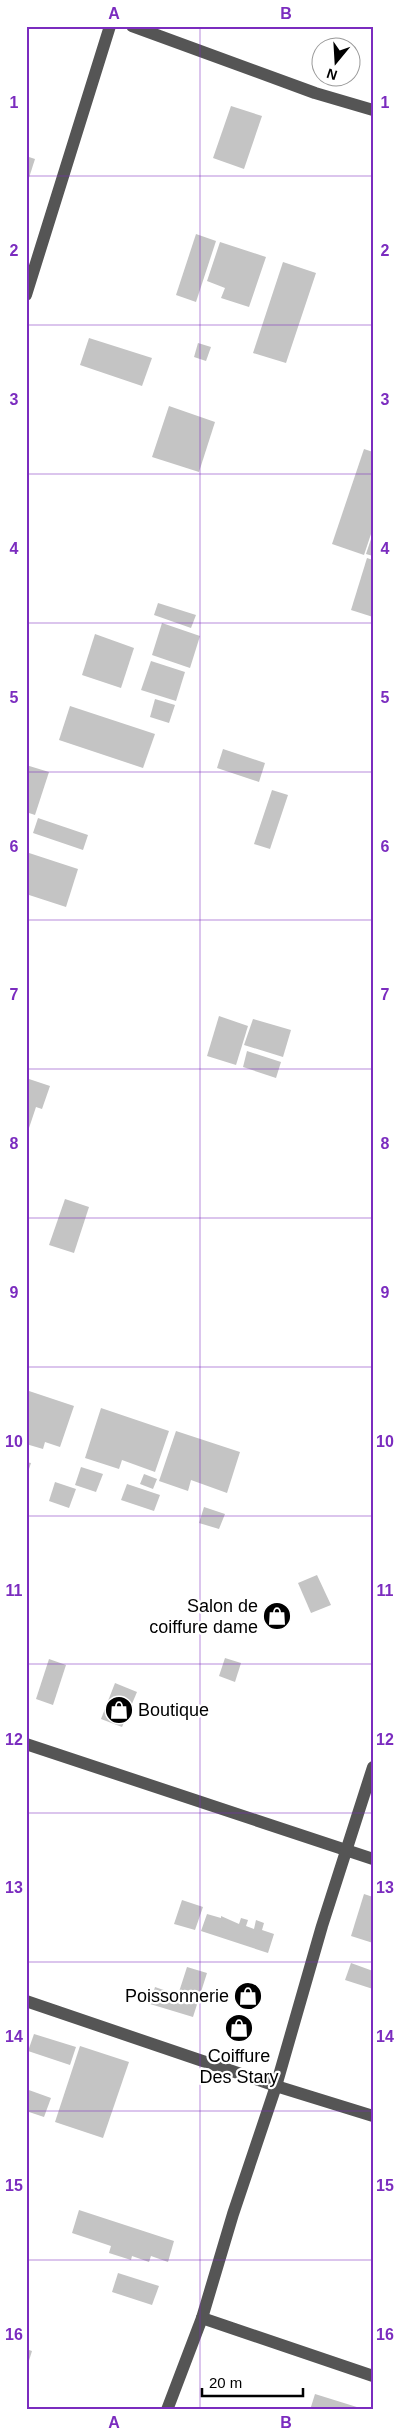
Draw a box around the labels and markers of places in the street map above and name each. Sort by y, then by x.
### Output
place label: Salon de coiffure dame [149,1596,258,1637]
shop icon: Salon de coiffure dame [262,1601,292,1631]
shop icon: Boutique [104,1695,134,1725]
place label: Boutique [138,1700,209,1720]
shop icon: Poissonnerie [233,1981,263,2011]
place label: Poissonnerie [125,1986,229,2006]
shop icon: Coiffure Des Stary [224,2013,254,2043]
place label: Coiffure Des Stary [199,2046,279,2087]

